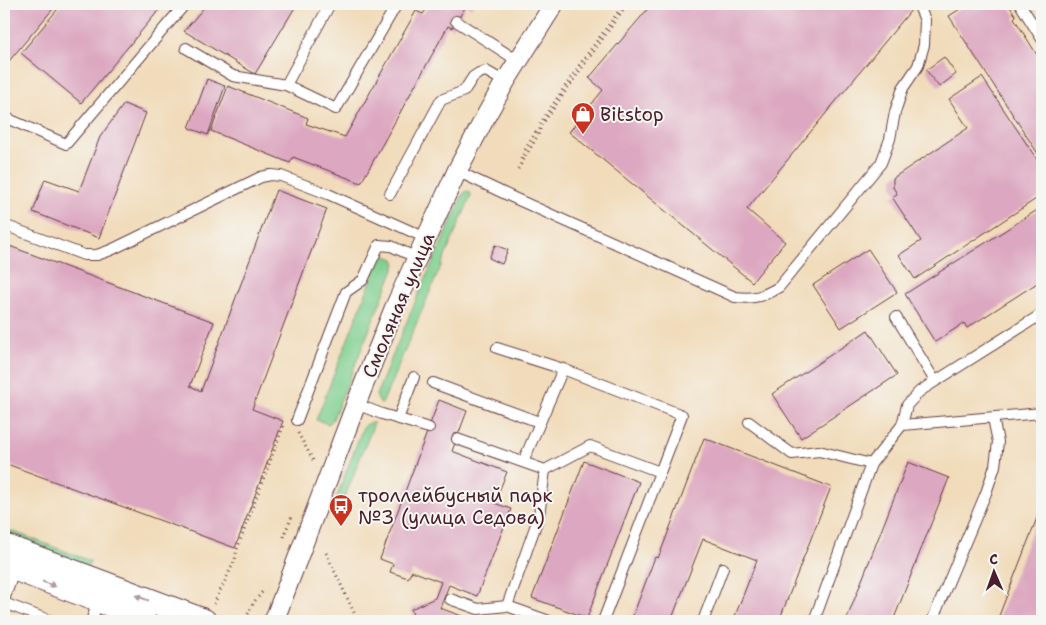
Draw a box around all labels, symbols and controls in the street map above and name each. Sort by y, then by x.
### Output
shop icon: Bitstop [570,101,596,135]
place label: Bitstop [600,102,664,127]
street label: Смоляная улица [357,229,440,382]
place label: троллейбусный парк №3 (улица Седова) [358,483,553,530]
bus stop icon: троллейбусный парк №3 (улица Седова) [328,493,354,527]
north arrow [968,548,1018,598]
text: С [989,550,998,568]
one-way arrow [42,581,57,588]
one-way arrow [134,594,149,602]

